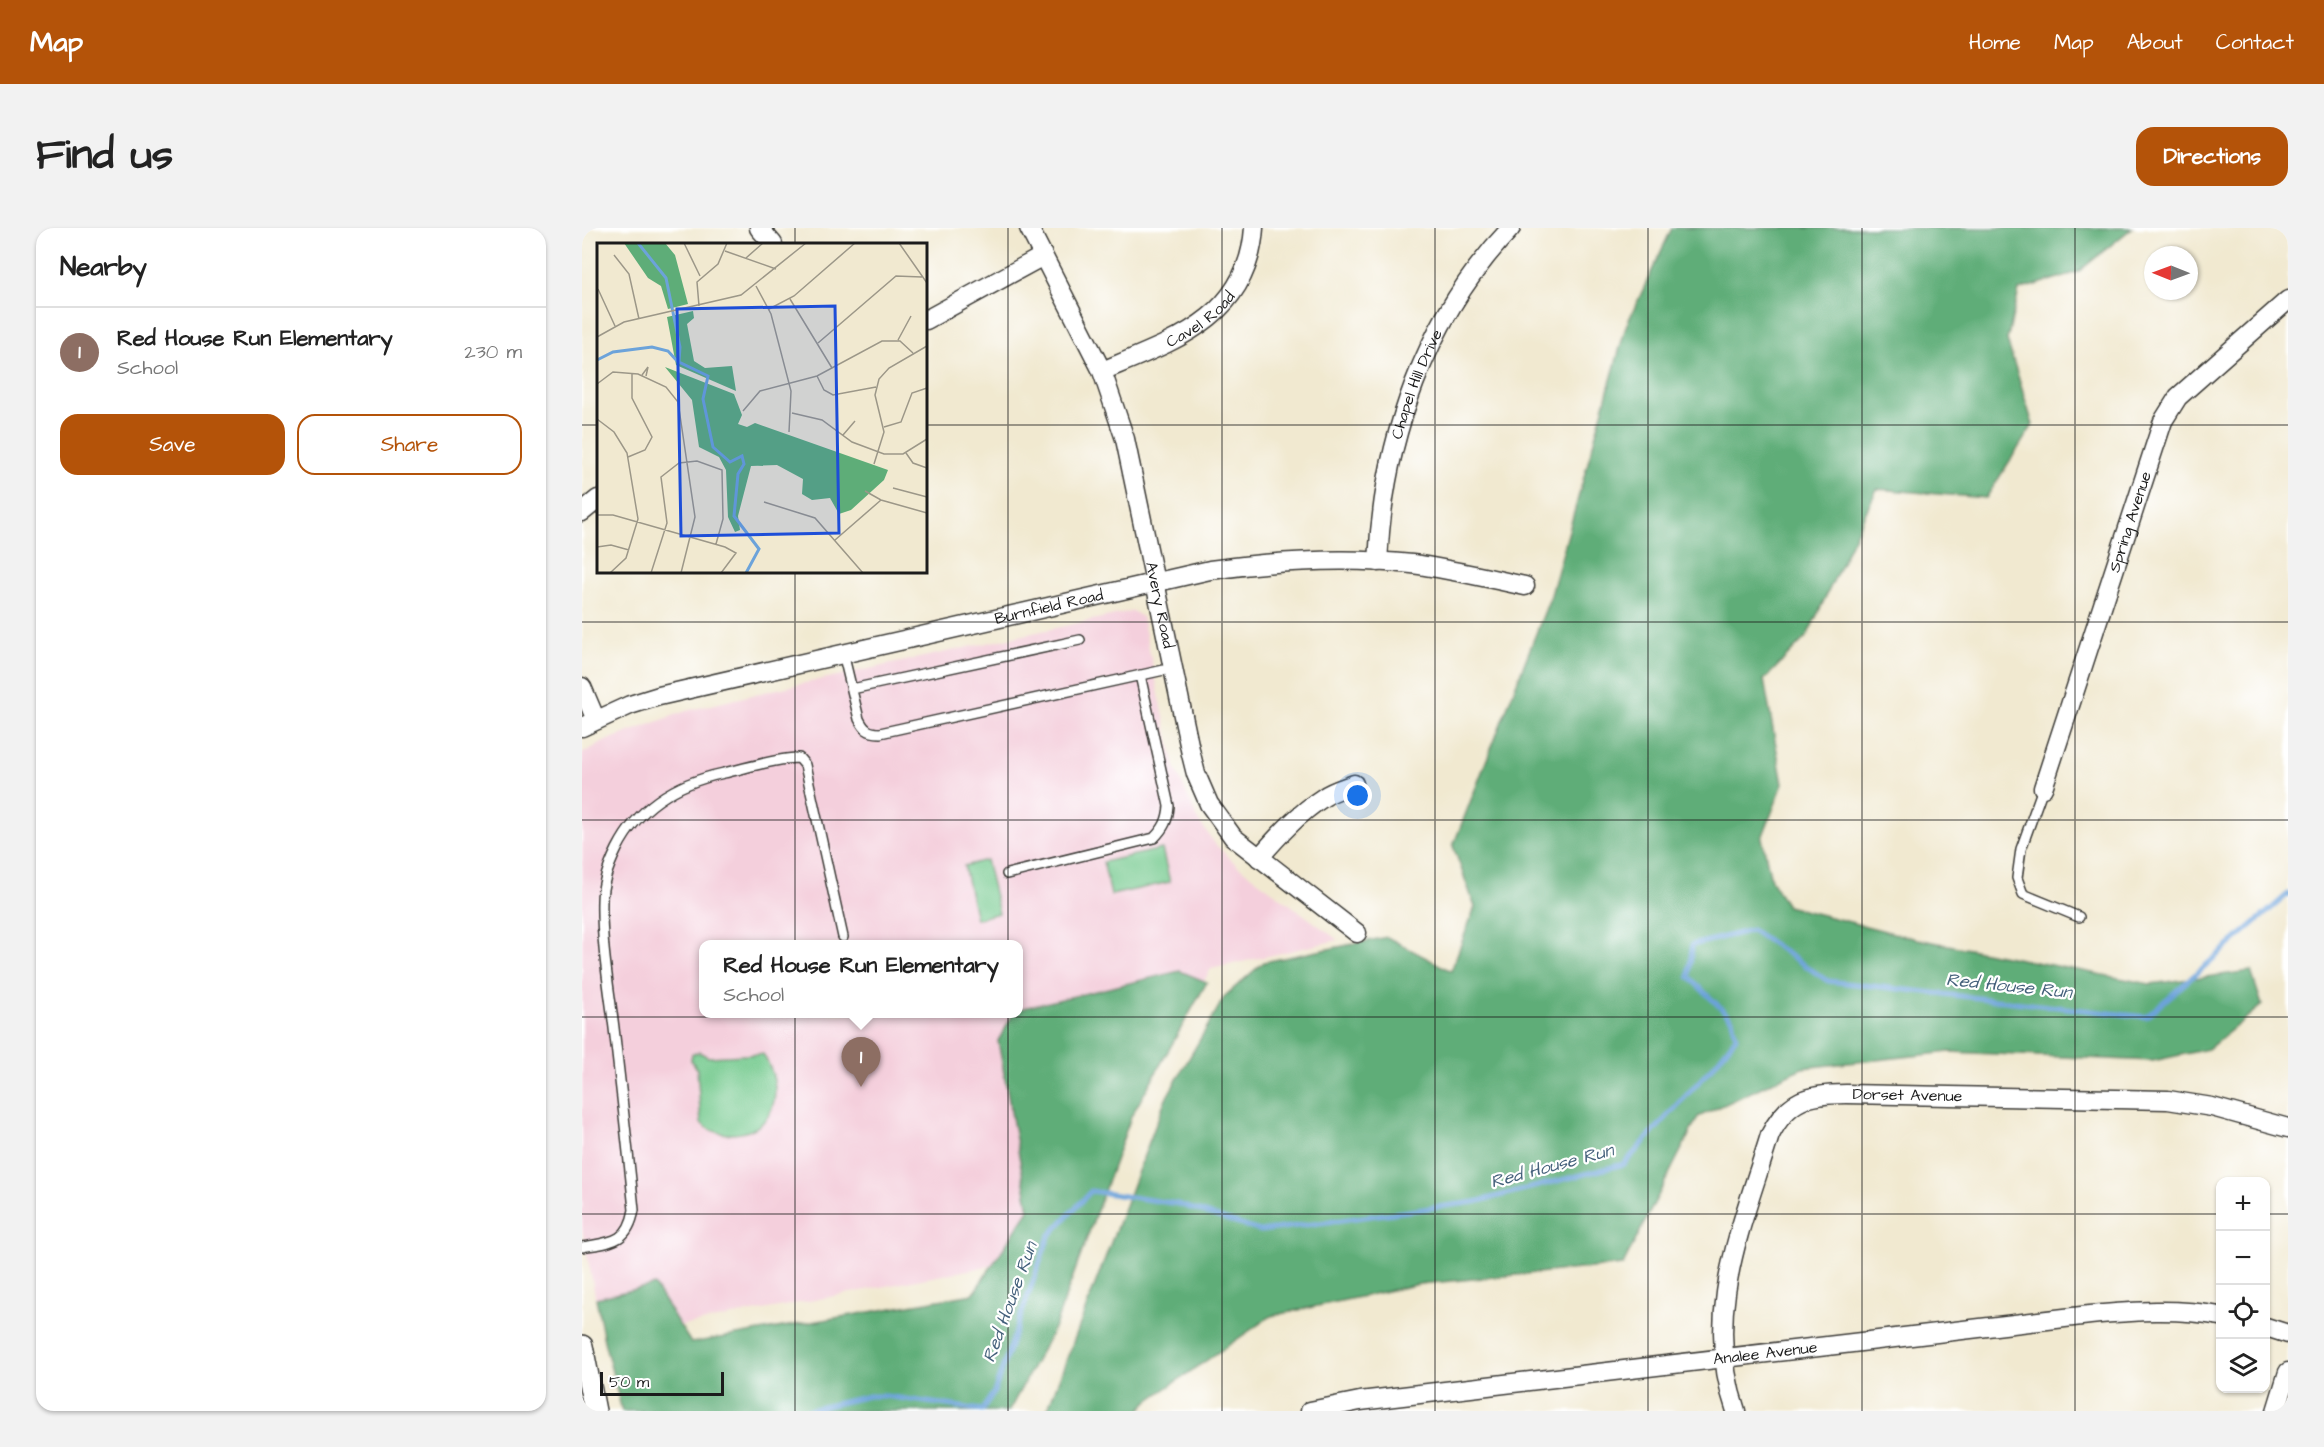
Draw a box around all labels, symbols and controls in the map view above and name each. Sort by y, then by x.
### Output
text: Map [30,23,83,62]
text: Home [1969,28,2021,57]
text: Map [2054,28,2094,57]
text: About [2127,28,2183,57]
text: Contact [2216,28,2294,57]
text: Find us [36,127,173,185]
button: Directions [2136,127,2288,186]
inset map [597,243,927,573]
north arrow [2144,246,2198,300]
text: Nearby [60,249,147,285]
street label: Cavel Road [1162,287,1240,353]
text: Red House Run Elementary [117,323,393,354]
street label: Chapel Hill Drive [1386,325,1448,442]
text: 1 [78,338,81,366]
text: 230 m [464,338,522,366]
text: School [117,354,178,382]
button: Save [60,414,285,475]
button: Share [297,414,522,475]
street label: Spring Avenue [2103,468,2157,575]
street label: Avery Road [1140,560,1180,650]
street label: Burnfield Road [992,584,1105,630]
your location [1343,781,1372,810]
popup [699,940,1023,1018]
text: Red House Run Elementary [723,950,999,981]
water label: Red House Run [1945,967,2075,1005]
text: School [723,981,784,1009]
pin: 1 [842,1038,880,1087]
street label: Dorset Avenue [1852,1083,1963,1107]
water label: Red House Run [1488,1137,1618,1194]
map controls [2216,1177,2270,1393]
button: + [2216,1177,2270,1231]
button: − [2216,1231,2270,1285]
water label: Red House Run [977,1237,1044,1366]
button: locate [2216,1285,2270,1339]
street label: Analee Avenue [1712,1336,1819,1370]
button: layers [2216,1339,2270,1393]
scale bar [600,1369,724,1396]
text: 50 m [609,1371,649,1393]

